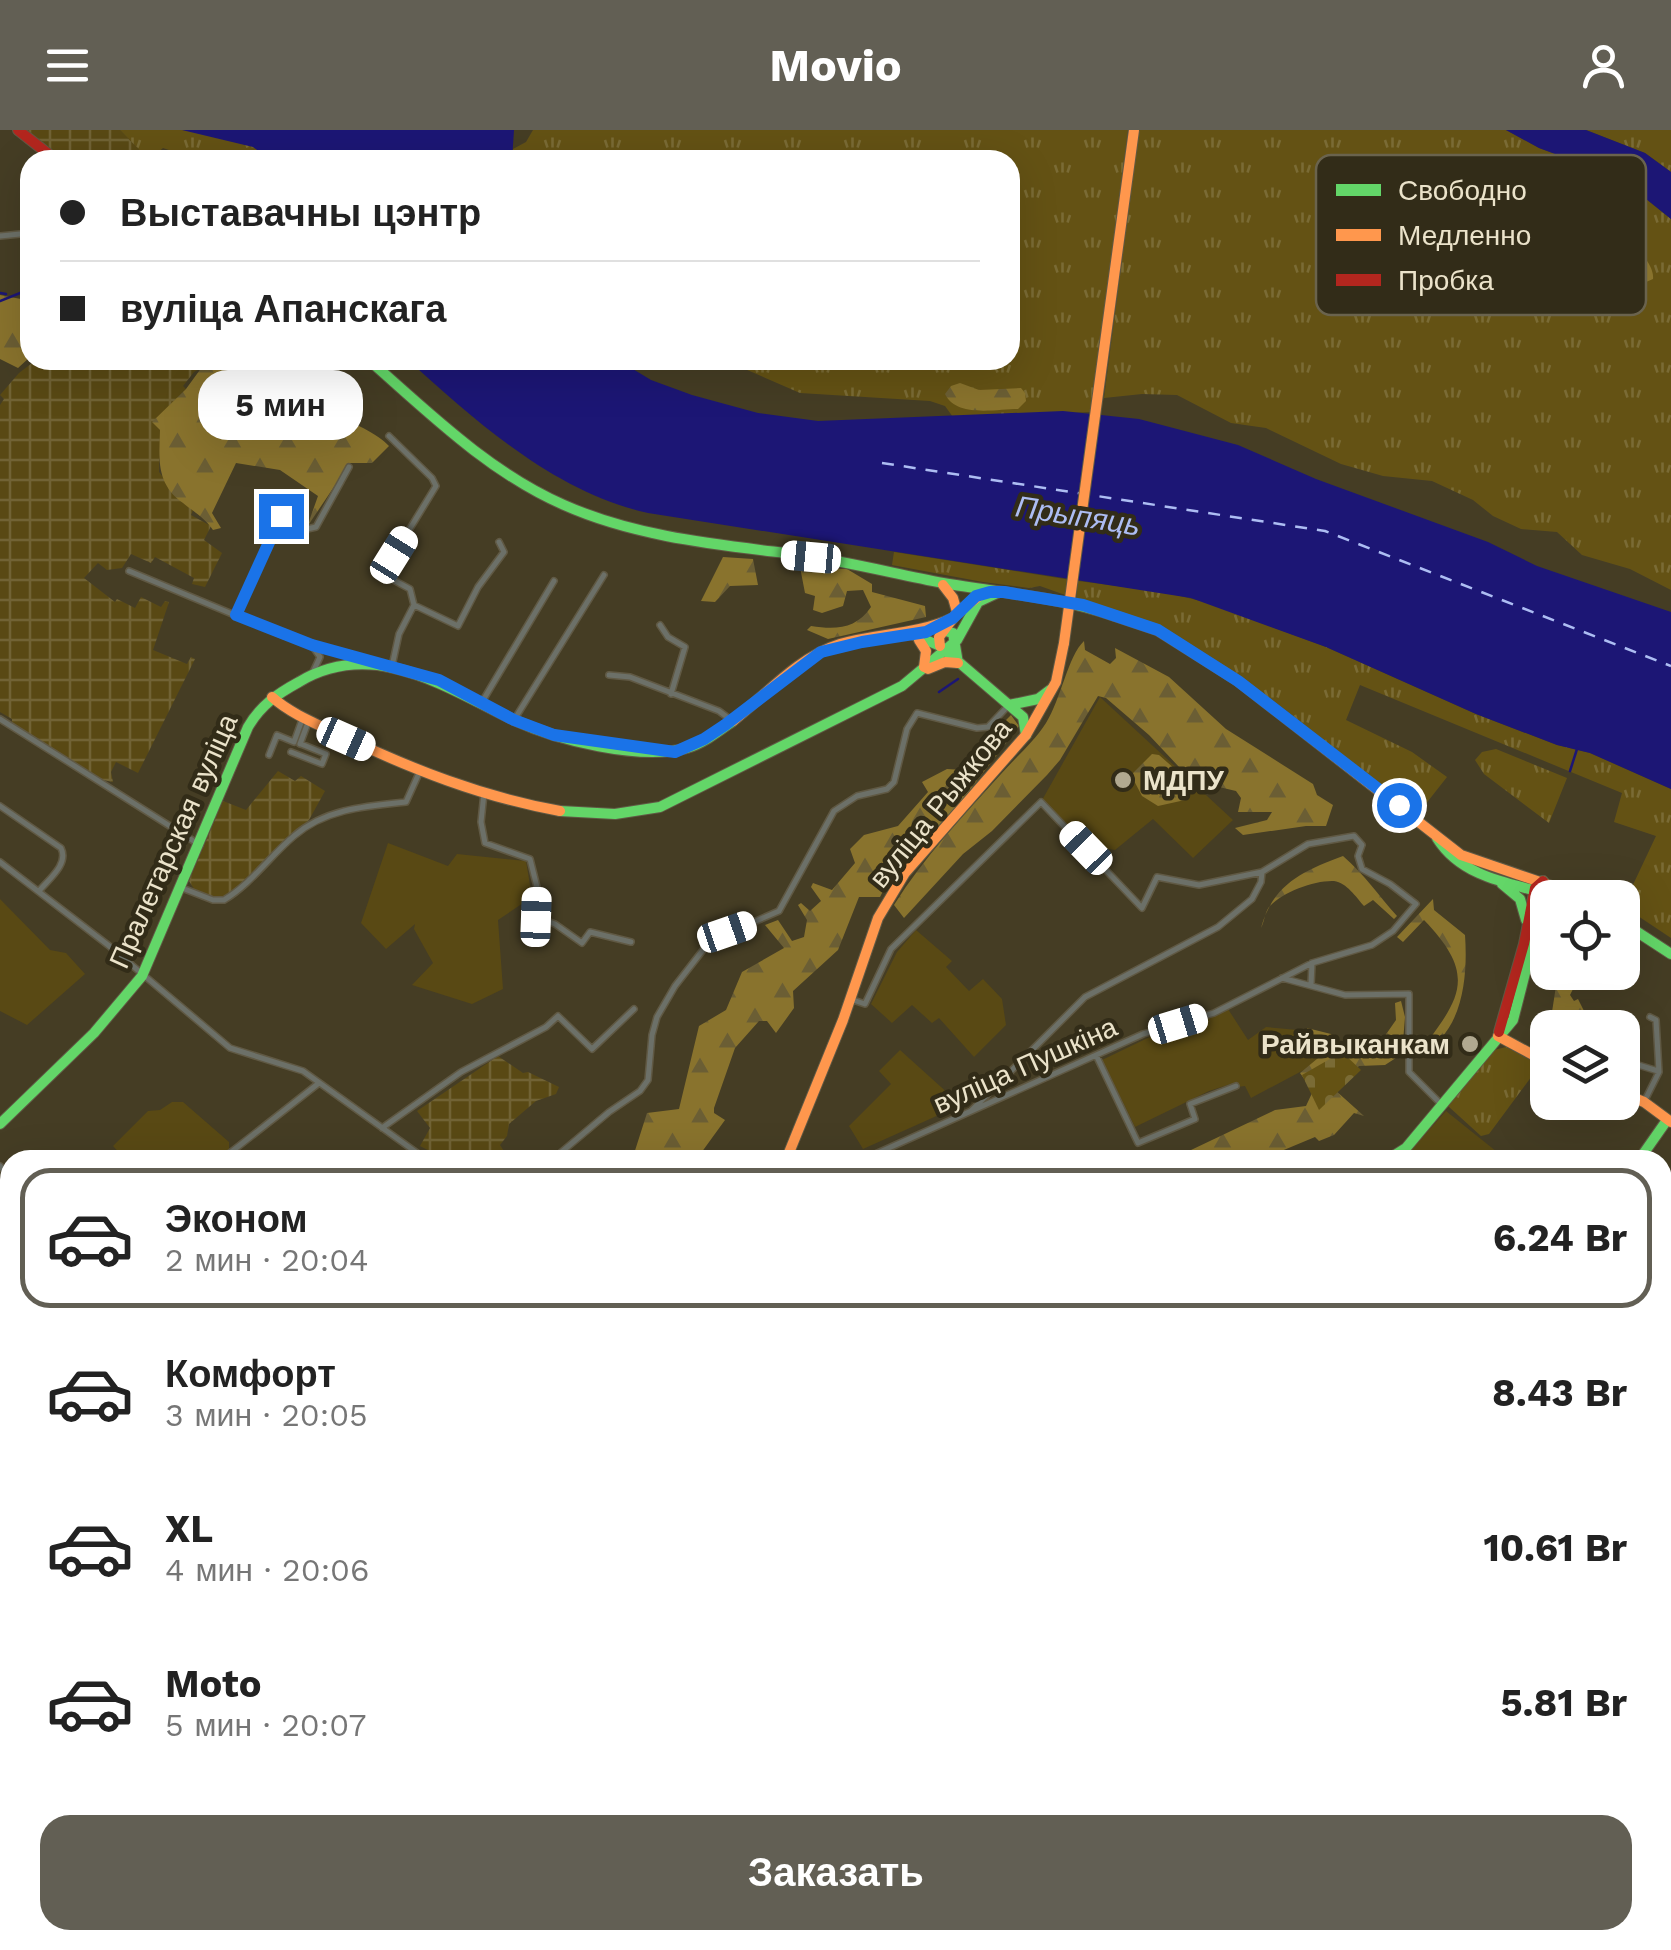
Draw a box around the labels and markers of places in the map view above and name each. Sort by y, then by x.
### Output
place label: МДПУ [1143,764,1224,797]
marker: МДПУ [1112,769,1134,791]
place label: Райвыканкам [1261,1028,1450,1061]
marker: Райвыканкам [1459,1033,1481,1055]

